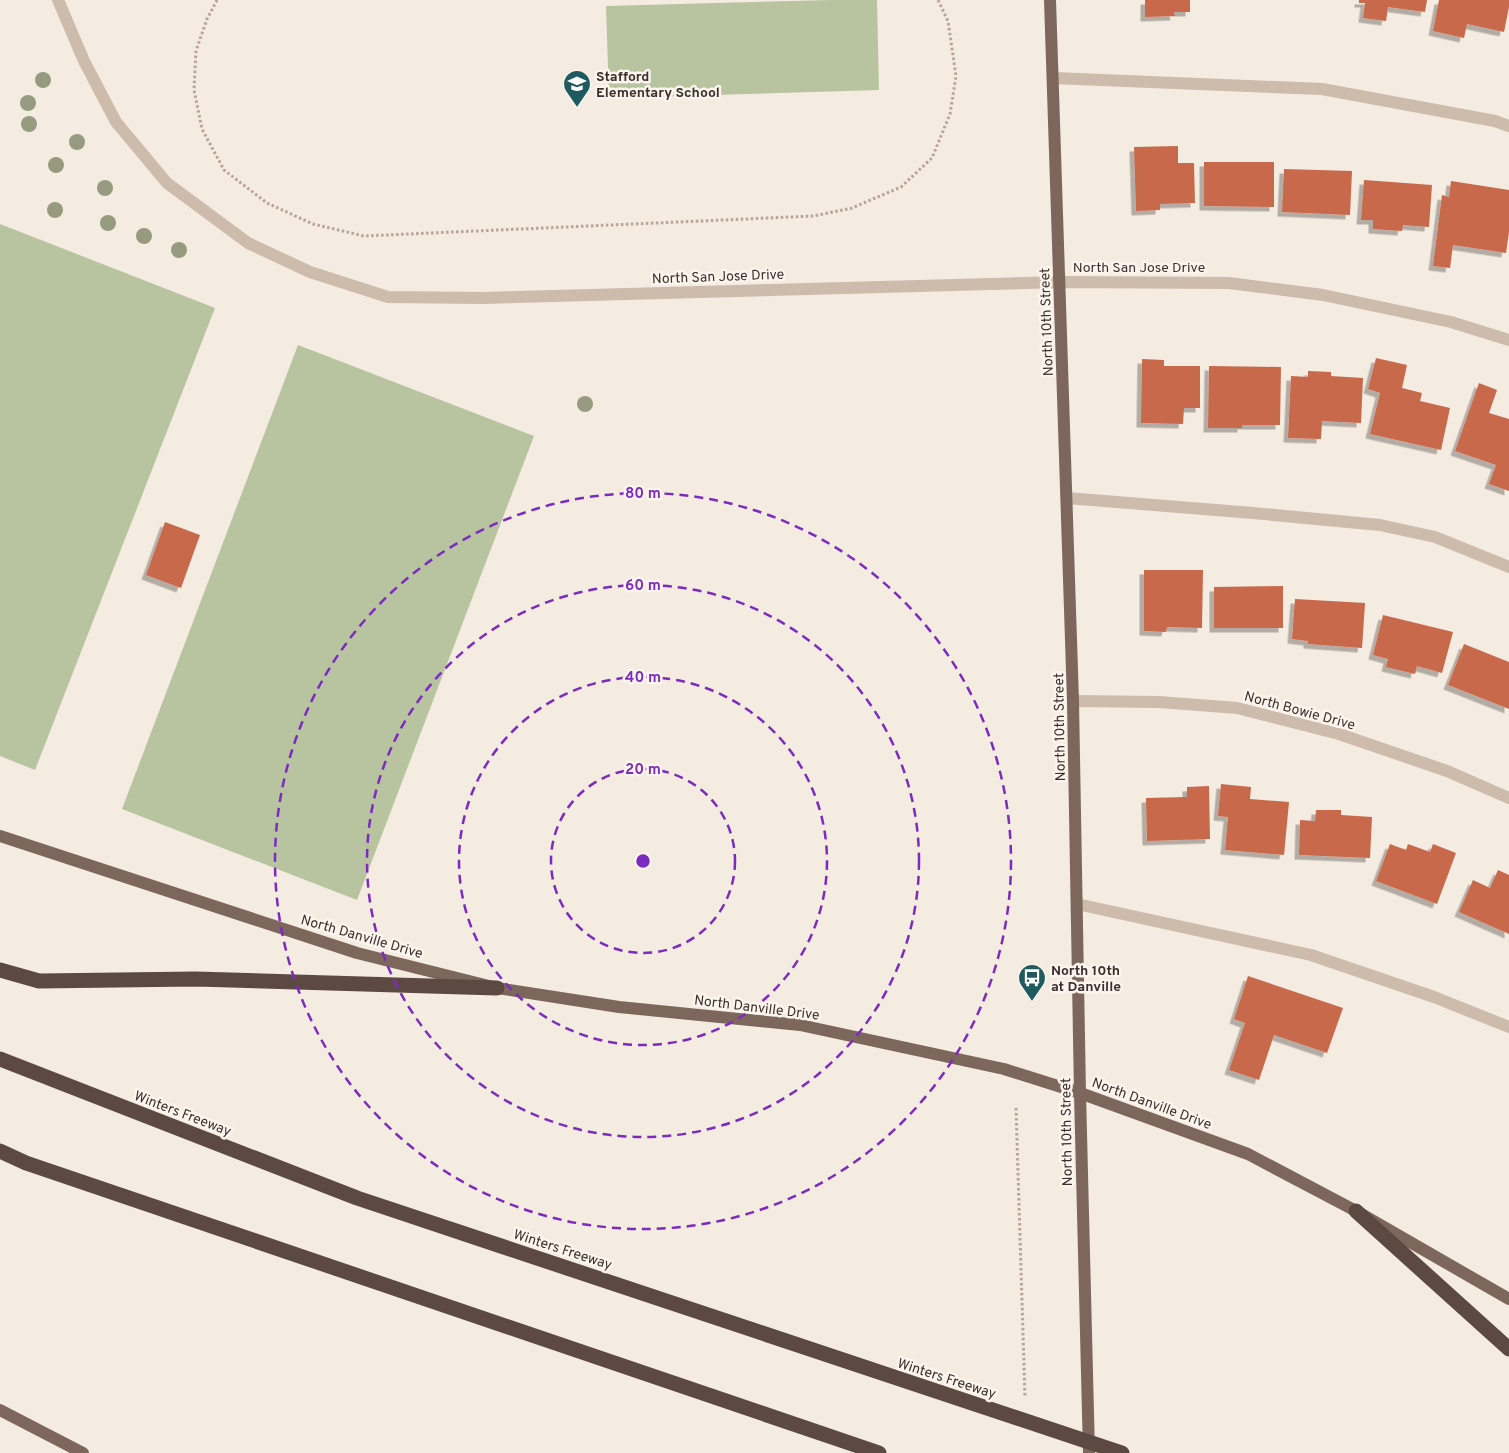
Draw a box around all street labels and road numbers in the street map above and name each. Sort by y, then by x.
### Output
street label: North San Jose Drive [1073,260,1205,277]
street label: North San Jose Drive [652,267,784,288]
street label: North 10th Street [1037,267,1058,376]
street label: North 10th Street [1051,673,1070,781]
street label: North Bowie Drive [1242,688,1357,734]
street label: North Danville Drive [299,912,425,963]
street label: North Danville Drive [693,992,821,1025]
street label: North Danville Drive [1089,1075,1214,1134]
street label: North 10th Street [1058,1078,1077,1186]
street label: Winters Freeway [131,1088,233,1141]
street label: Winters Freeway [511,1226,614,1274]
street label: Winters Freeway [895,1355,998,1403]

